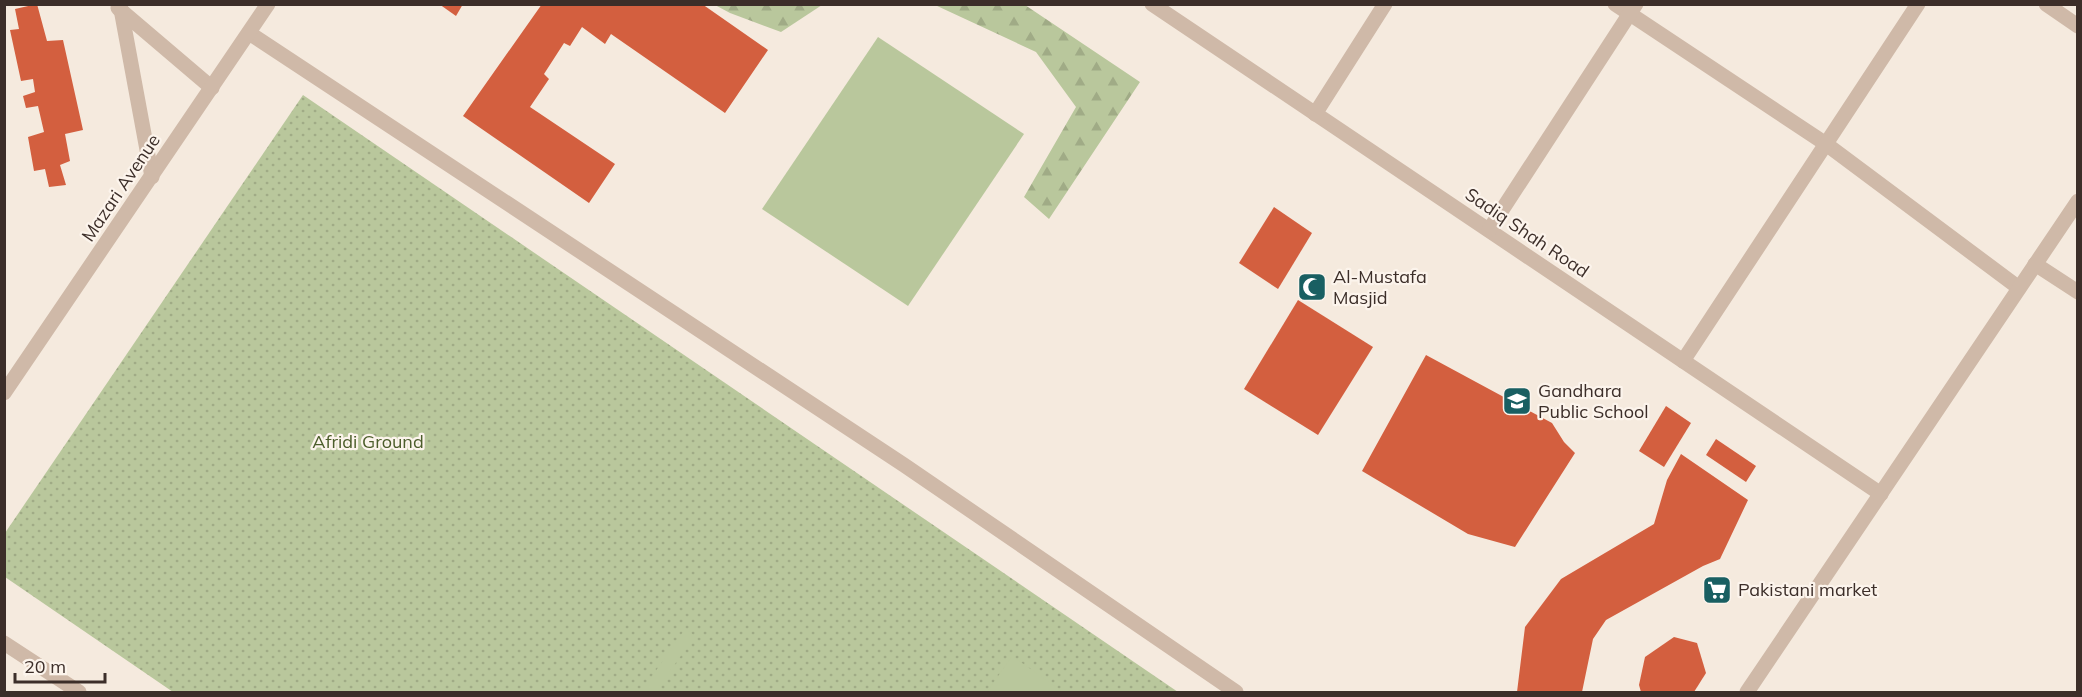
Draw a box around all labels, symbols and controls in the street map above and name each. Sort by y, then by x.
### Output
street label: Mazari Avenue [76,130,165,246]
street label: Sadiq Shah Road [1461,183,1594,283]
place label: Al-Mustafa Masjid [1333,265,1427,309]
mosque icon: Al-Mustafa Masjid [1296,271,1328,303]
place label: Gandhara Public School [1538,379,1648,423]
school or university icon: Gandhara Public School [1501,385,1533,417]
park label: Afridi Ground [312,430,424,453]
supermarket icon: Pakistani market [1701,574,1733,606]
place label: Pakistani market [1738,578,1877,601]
scale bar [15,646,105,684]
text: 20 m [24,655,66,678]

